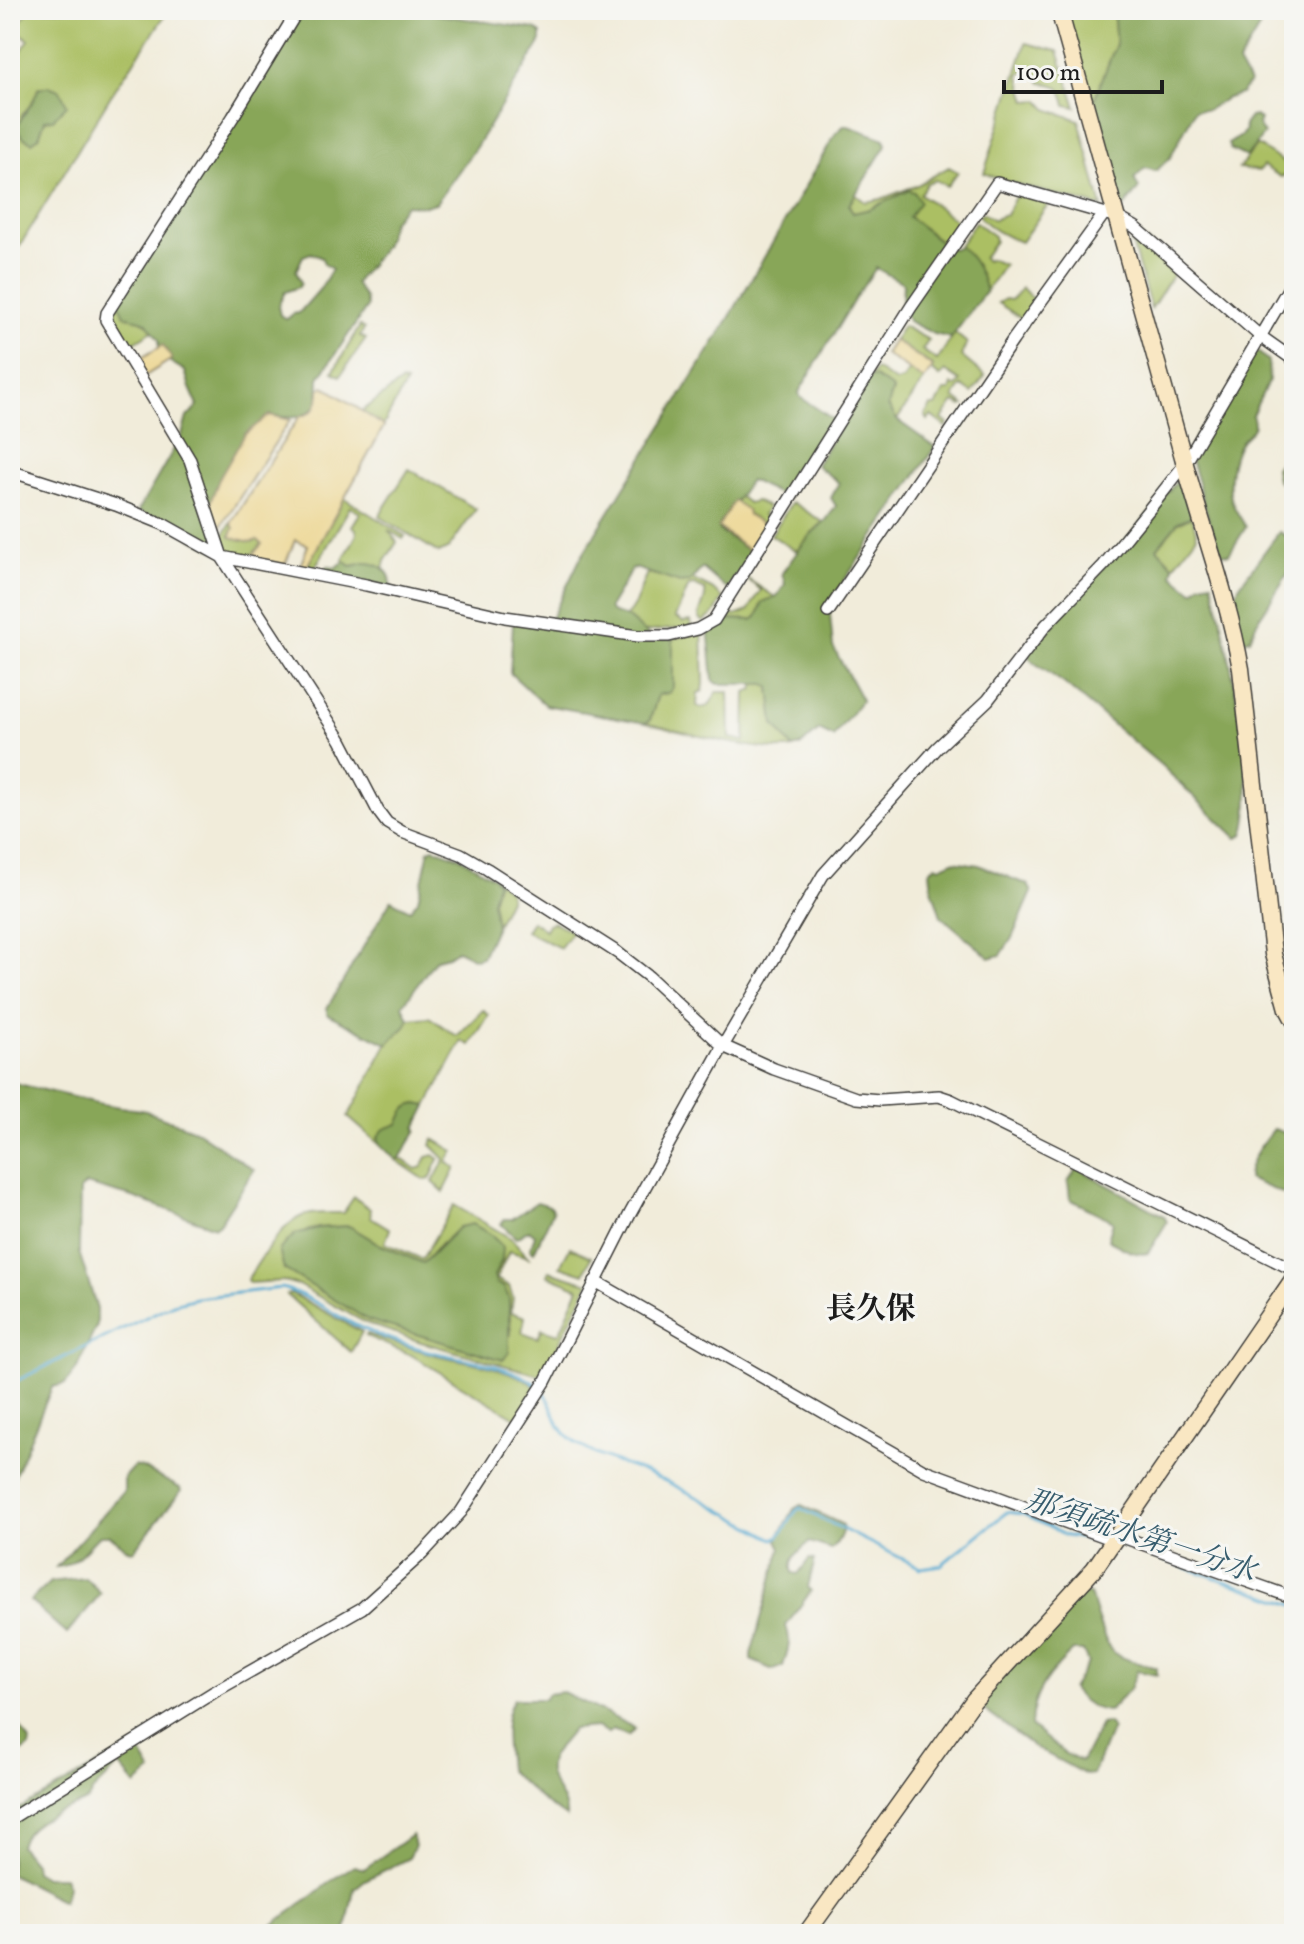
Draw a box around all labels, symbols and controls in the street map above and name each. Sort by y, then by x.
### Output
scale bar [1004,44,1162,94]
text: 100 m [1016,57,1081,91]
district label: 長久保 [826,1289,916,1331]
water label: 那須疏水第一分水 [1020,1480,1264,1595]

